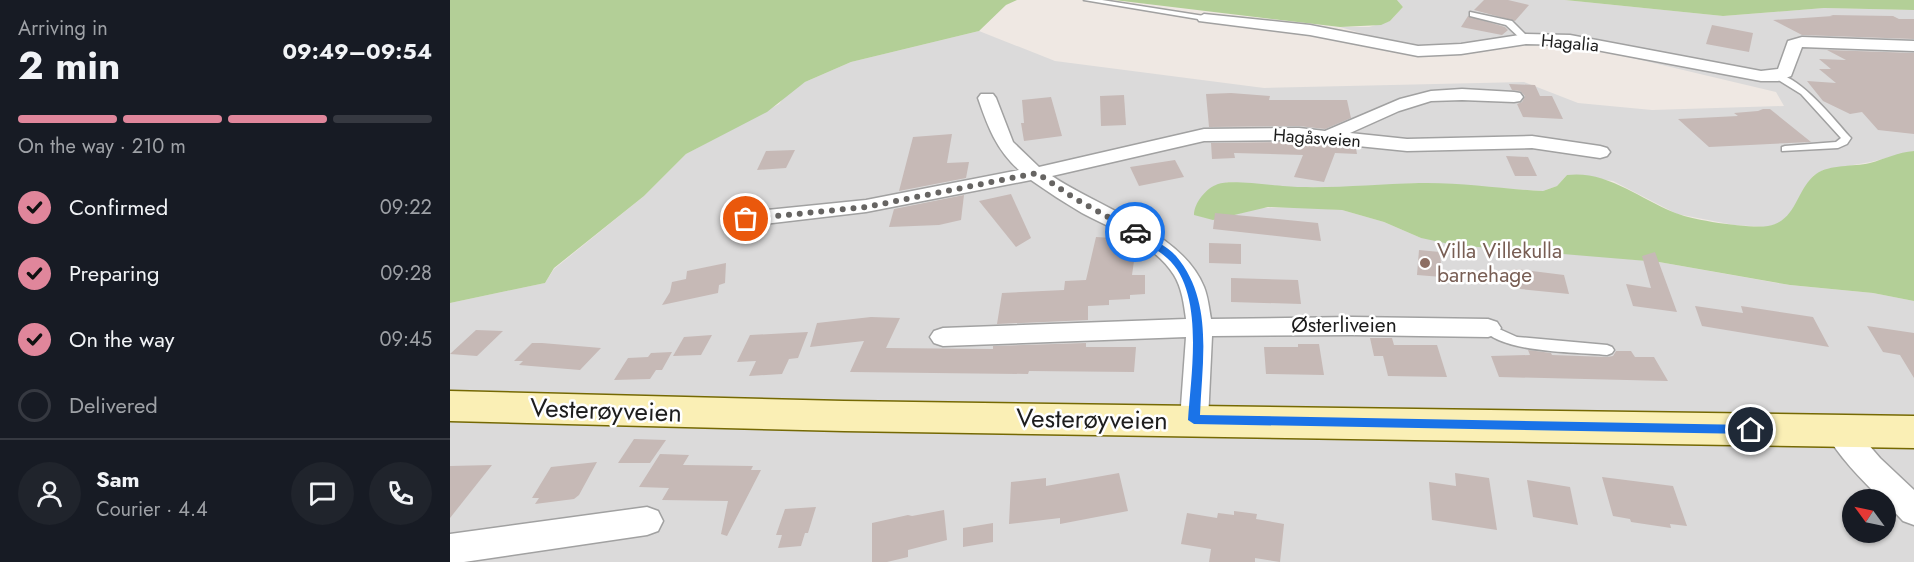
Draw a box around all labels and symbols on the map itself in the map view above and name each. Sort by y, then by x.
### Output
street label: Hagalia [1540,28,1600,58]
street label: Hagåsveien [1272,122,1362,154]
pin [720,193,771,244]
courier [1105,202,1165,262]
place label: Villa Villekulla barnehage [1437,236,1562,290]
marker: Villa Villekulla barnehage [1418,256,1432,270]
street label: Østerliveien [1291,310,1397,340]
street label: Vesterøyveien [530,388,682,432]
street label: Vesterøyveien [1016,399,1168,439]
pin [1725,404,1776,455]
north arrow [1842,489,1896,543]

